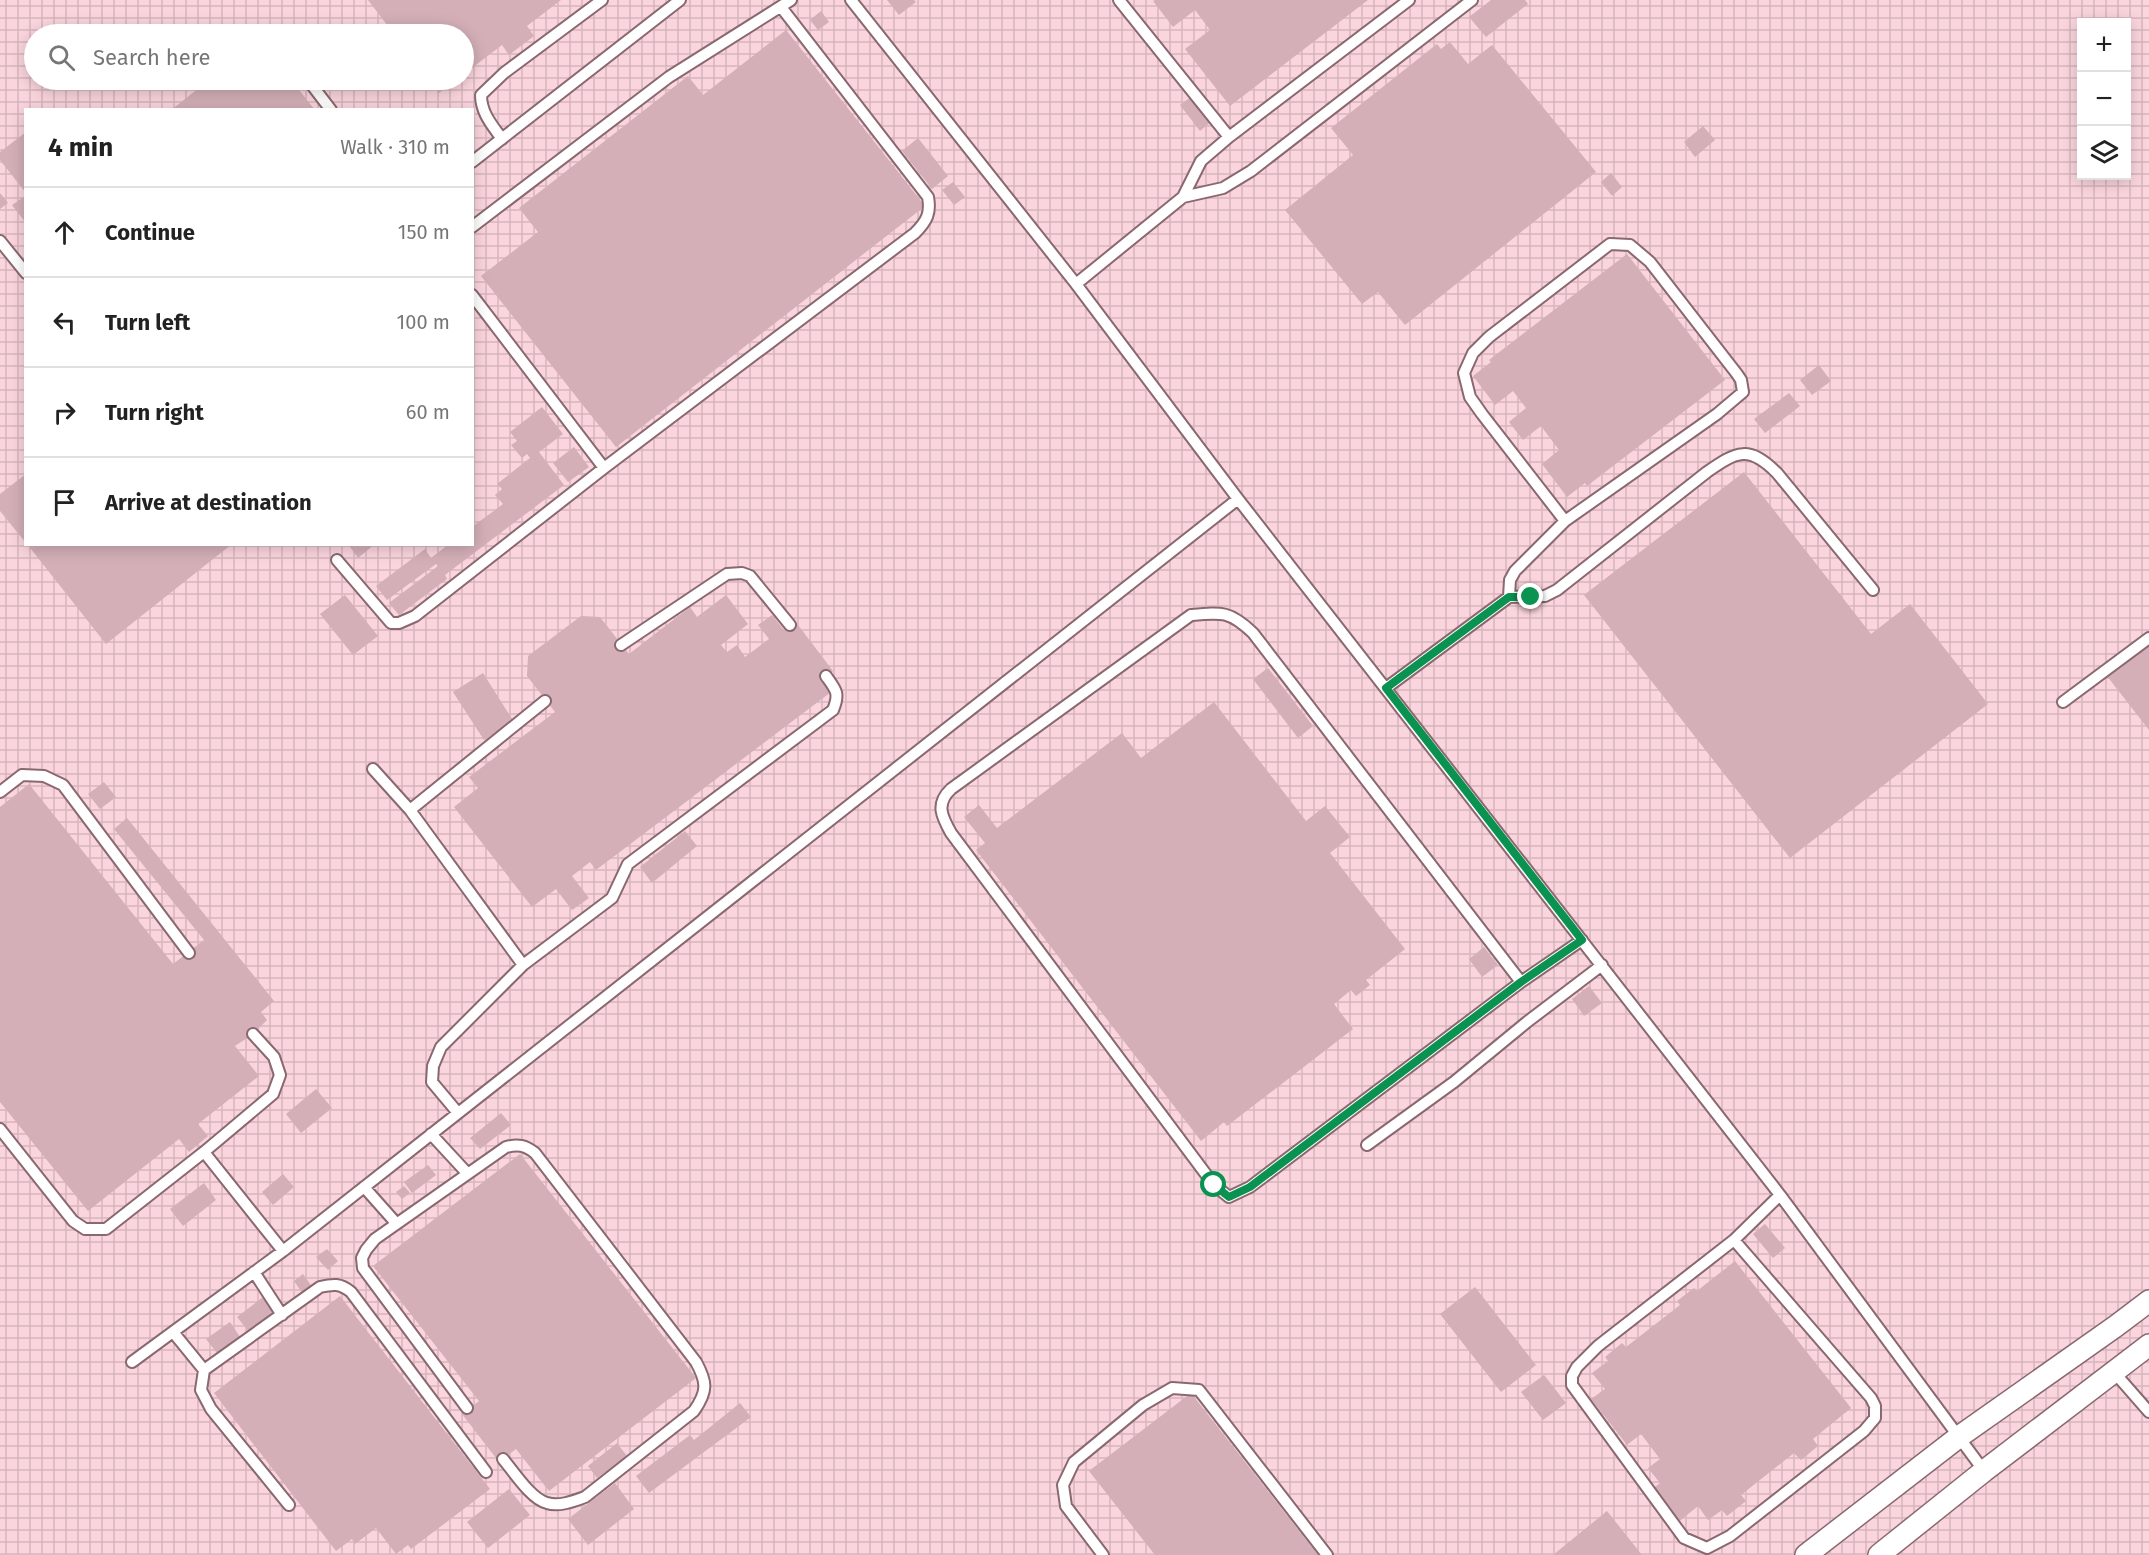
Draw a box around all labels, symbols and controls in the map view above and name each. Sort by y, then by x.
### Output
map controls [2077,18,2131,180]
button: + [2077,18,2131,72]
search box [24,24,474,90]
icon: search [45,41,78,74]
text: Search here [93,44,211,71]
button: − [2077,72,2131,126]
button: layers [2077,126,2131,180]
text: 4 min [48,132,113,163]
text: Walk · 310 m [340,135,450,159]
icon: ahead [48,216,81,249]
text: Continue [105,219,195,246]
text: 150 m [398,220,450,244]
icon: left [48,306,81,339]
text: Turn left [105,309,190,336]
text: 100 m [397,310,450,334]
icon: right [48,396,81,429]
text: Turn right [105,399,204,426]
text: 60 m [406,400,450,424]
icon: arrive [48,486,81,519]
text: Arrive at destination [105,489,312,516]
route end [1517,583,1543,609]
route start [1200,1171,1226,1197]

